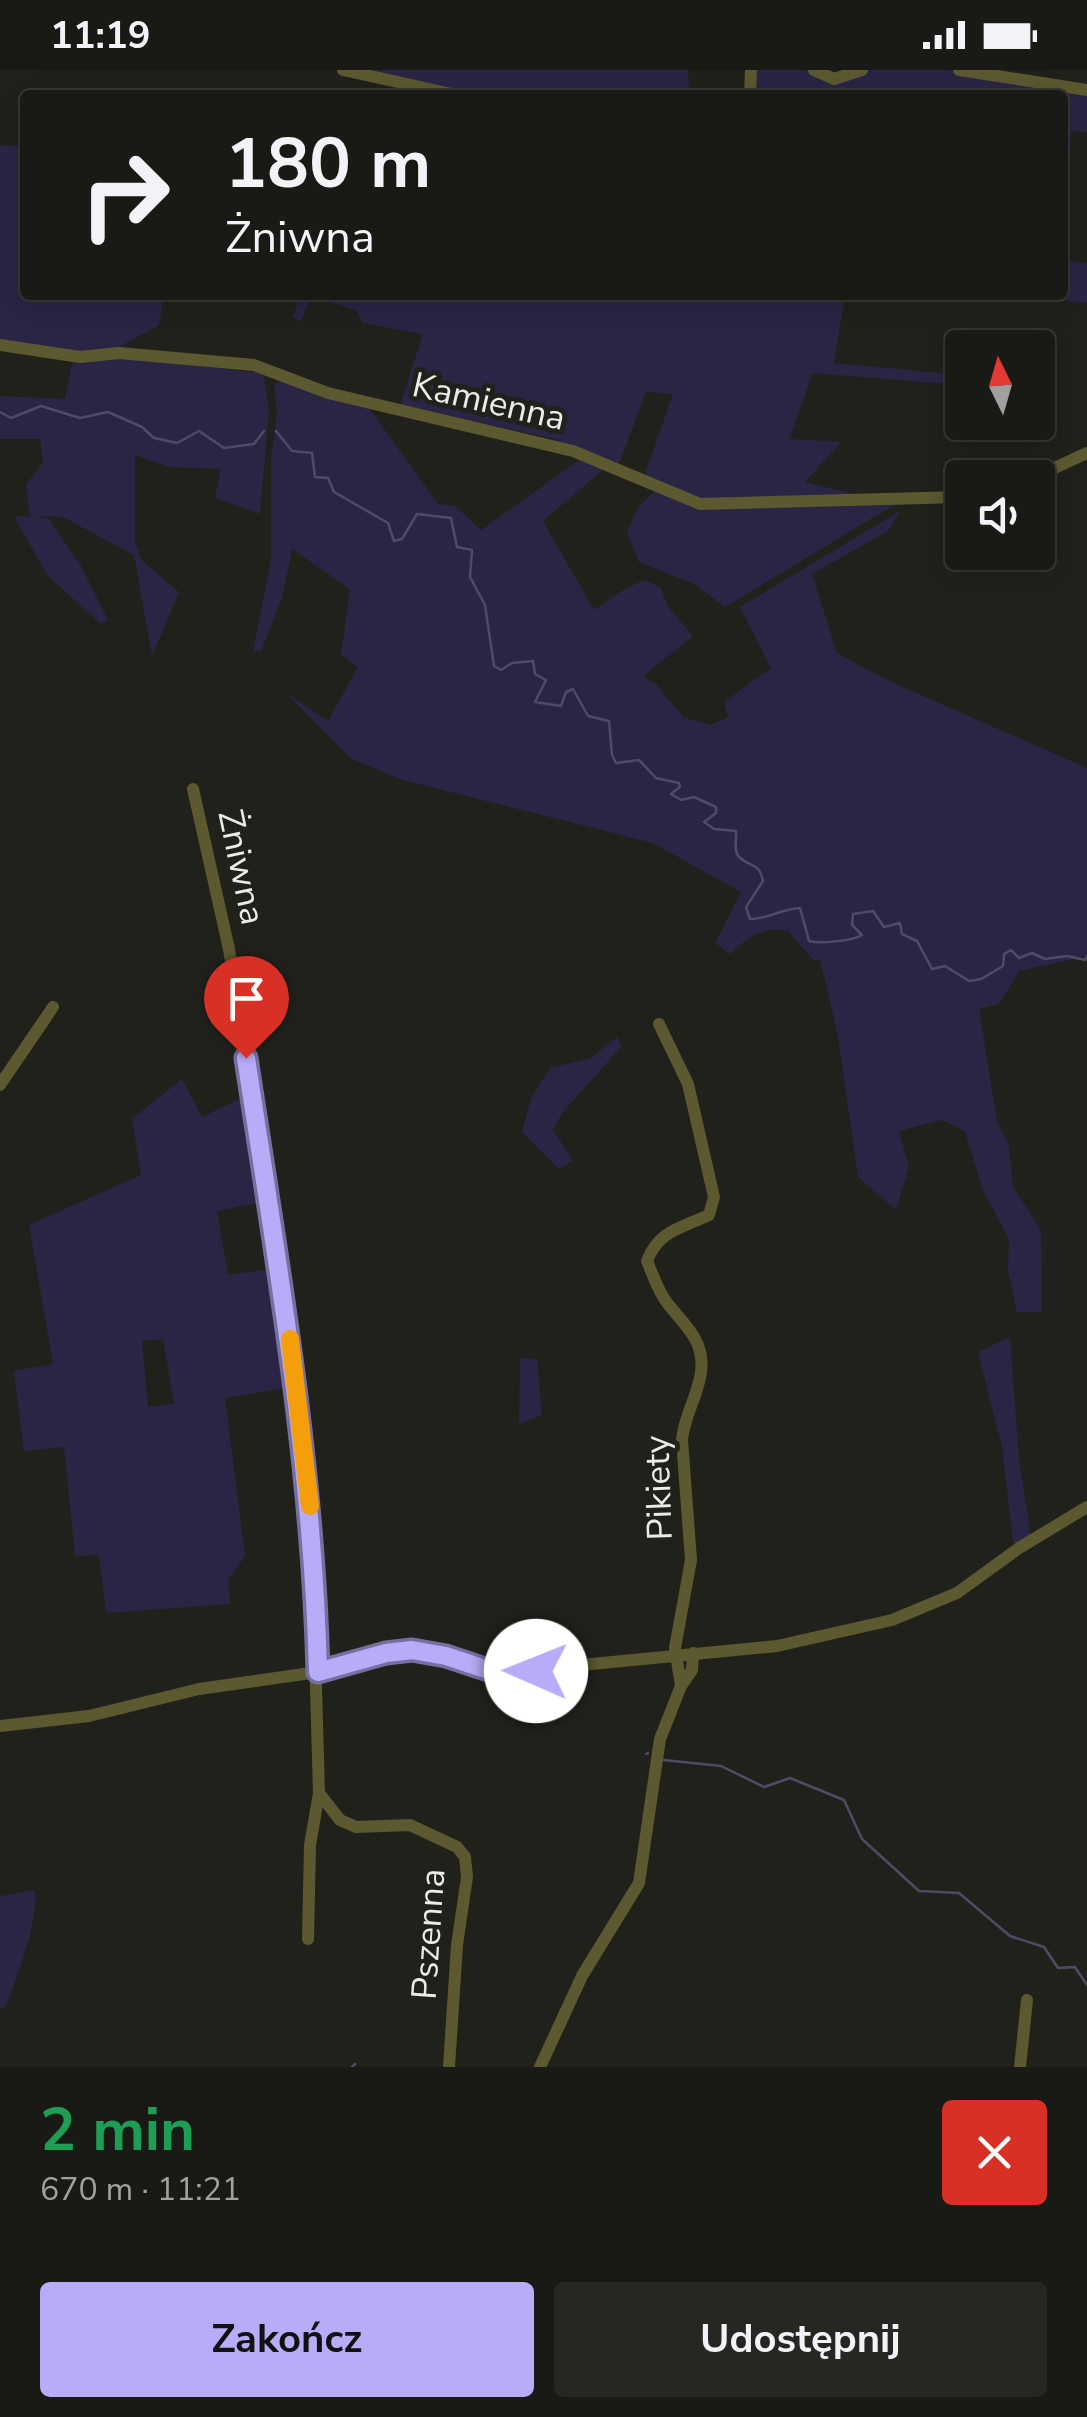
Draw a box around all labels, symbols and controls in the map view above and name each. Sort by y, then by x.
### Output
text: 11:19 [50,10,151,61]
text: 180 m [225,116,431,212]
icon: right [60,130,190,260]
text: Żniwna [225,207,375,268]
north arrow [945,330,1055,440]
map controls [945,330,1055,570]
street label: Kamienna [408,361,570,442]
button: sound [945,460,1055,570]
street label: Żniwna [206,805,277,929]
pin [204,956,289,1059]
icon: arrive [219,971,274,1026]
street label: Pikiety [633,1435,684,1541]
position arrow [484,1619,588,1723]
street label: Pszenna [400,1867,457,2001]
text: 2 min [40,2089,195,2171]
button: close [942,2100,1047,2205]
text: 670 m · 11:21 [40,2168,241,2211]
button: Zakończ [40,2282,534,2397]
button: Udostępnij [554,2282,1047,2397]

